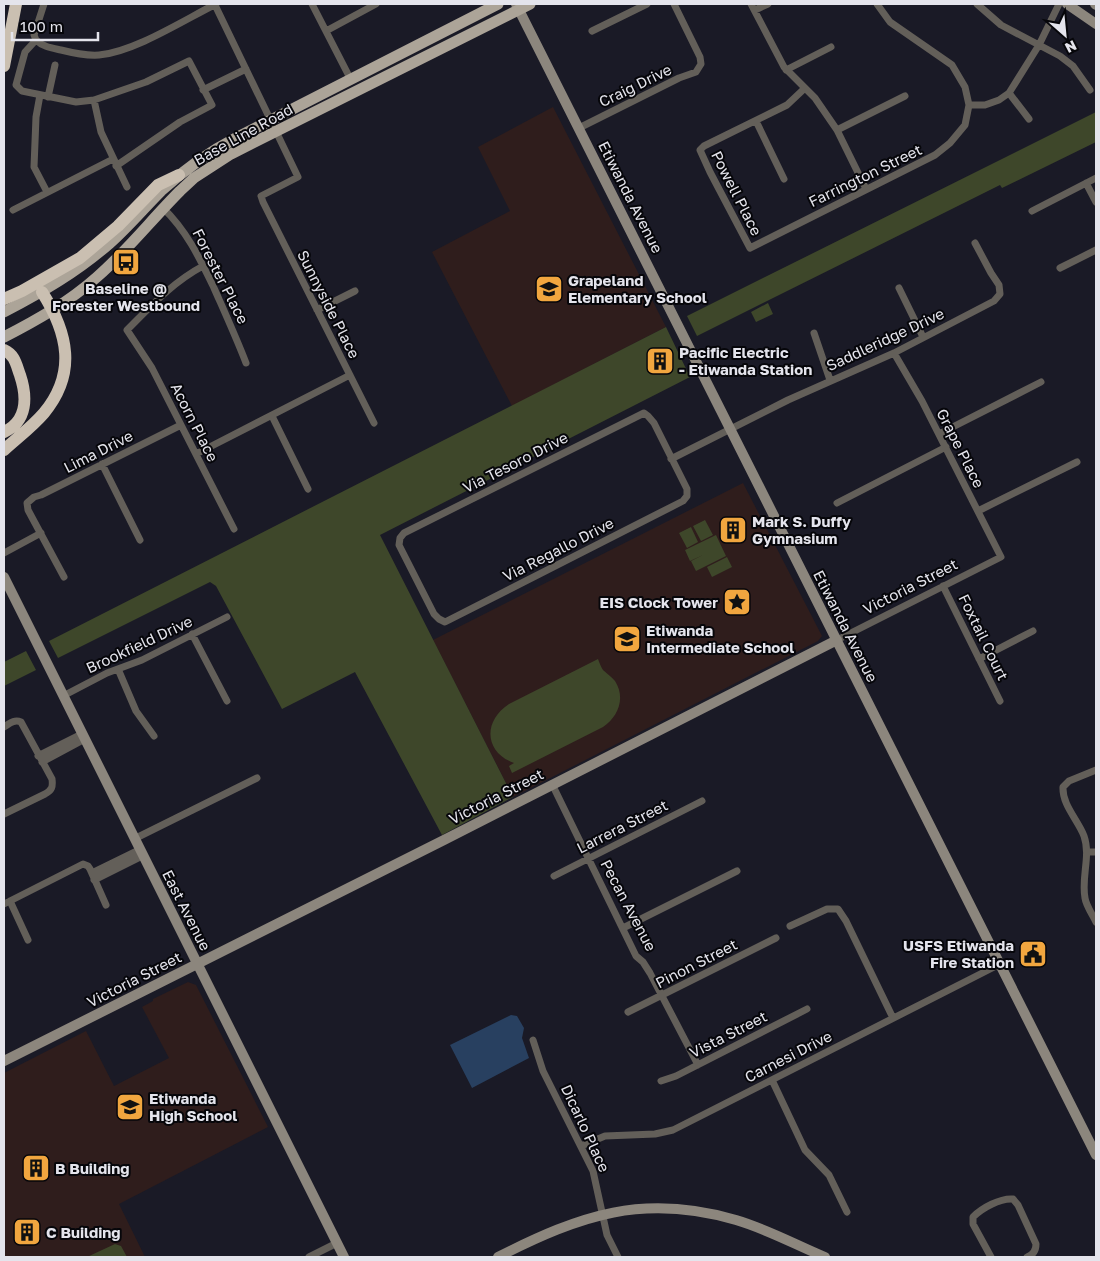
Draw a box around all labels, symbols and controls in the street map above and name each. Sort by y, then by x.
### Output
scale bar [12,10,99,42]
north arrow [1040,10,1090,60]
text: 100 m [20,17,63,35]
text: N [1063,37,1080,57]
street label: Craig Drive [596,60,675,110]
street label: Base Line Road [191,99,295,169]
street label: Etiwanda Avenue [595,138,667,256]
street label: Farrington Street [805,140,925,210]
street label: Powell Place [708,148,766,239]
street label: Forester Place [189,225,253,327]
bus stop icon: Baseline @ Forester Westbound [111,247,141,277]
street label: Sunnyside Place [294,247,364,361]
place label: Grapeland Elementary School [568,271,707,306]
school or university icon: Grapeland Elementary School [534,274,564,304]
place label: Baseline @ Forester Westbound [52,279,200,314]
street label: Saddleridge Drive [823,304,947,374]
place label: Pacific Electric - Etiwanda Station [679,343,812,378]
building icon: Pacific Electric - Etiwanda Station [645,346,675,376]
street label: Acorn Place [167,380,223,465]
street label: Grape Place [933,405,989,491]
street label: Lima Drive [60,426,136,476]
street label: Via Tesoro Drive [459,428,571,496]
place label: Mark S. Duffy Gymnasium [752,512,851,547]
street label: Via Regallo Drive [500,513,617,585]
building icon: Mark S. Duffy Gymnasium [718,515,748,545]
street label: Victoria Street [860,554,960,618]
street label: Etiwanda Avenue [810,567,882,685]
place icon: EIS Clock Tower [722,587,752,617]
street label: Foxtail Court [955,591,1013,683]
place label: EIS Clock Tower [600,593,718,611]
street label: Brookfield Drive [83,611,195,677]
place label: Etiwanda Intermediate School [646,621,794,656]
school or university icon: Etiwanda Intermediate School [612,624,642,654]
street label: Victoria Street [446,764,546,828]
street label: Larrera Street [573,795,671,857]
street label: Pecan Avenue [597,856,661,954]
street label: East Avenue [159,867,215,954]
street label: Pinon Street [652,935,740,991]
place label: USFS Etiwanda Fire Station [903,936,1014,971]
public building icon: USFS Etiwanda Fire Station [1018,939,1048,969]
street label: Victoria Street [84,947,184,1011]
street label: Vista Street [686,1007,770,1061]
street label: Carnesi Drive [741,1026,835,1086]
street label: Dicarlo Place [558,1081,614,1175]
place label: Etiwanda High School [149,1089,237,1124]
school or university icon: Etiwanda High School [115,1092,145,1122]
building icon: B Building [21,1153,51,1183]
place label: B Building [55,1159,130,1177]
building icon: C Building [12,1217,42,1247]
place label: C Building [46,1223,121,1241]

